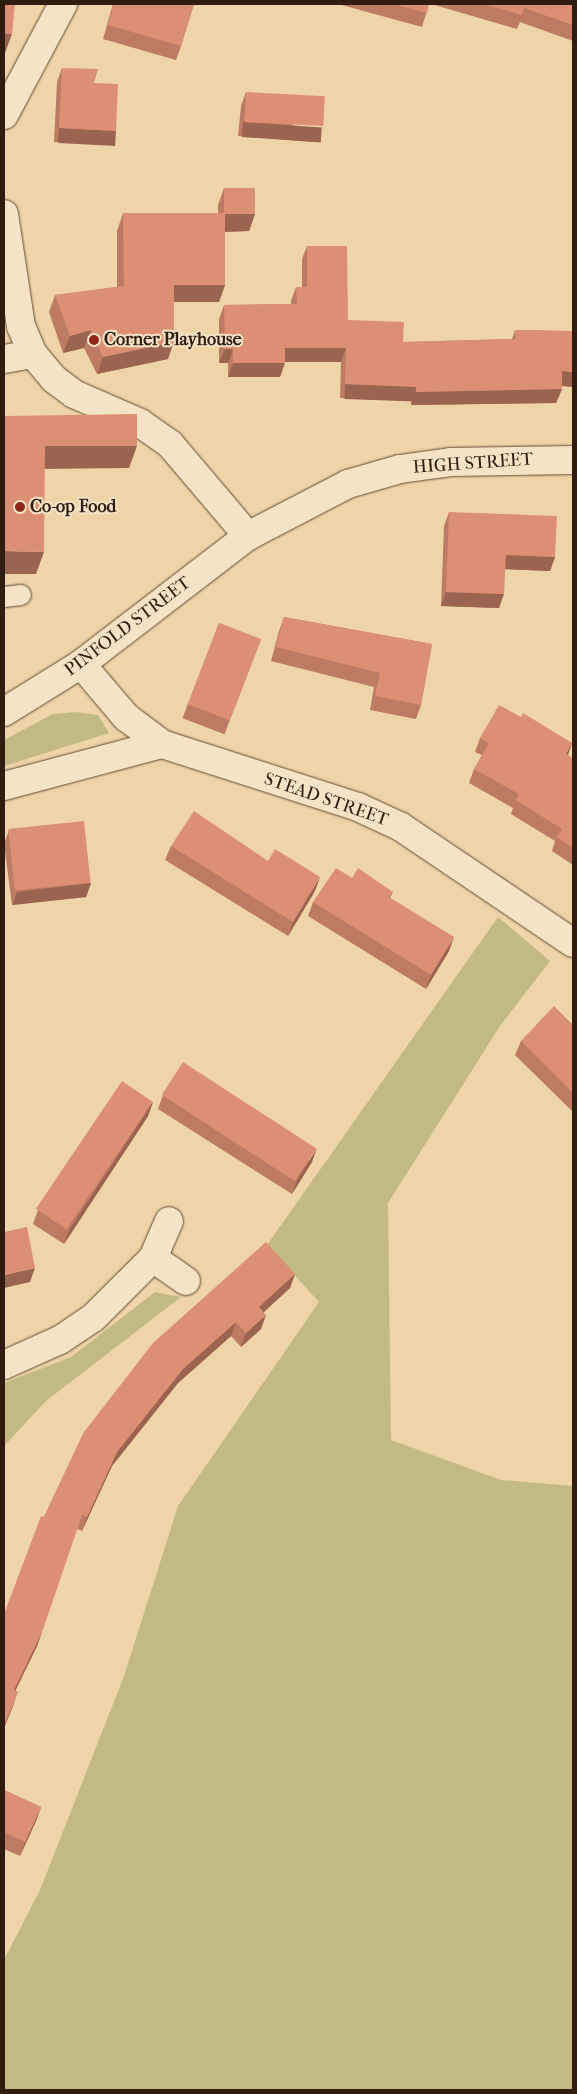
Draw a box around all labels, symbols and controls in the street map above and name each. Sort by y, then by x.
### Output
place label: Corner Playhouse [104,329,242,351]
marker: Corner Playhouse [88,334,100,346]
street label: HIGH STREET [412,449,534,479]
place label: Co-op Food [30,496,116,518]
marker: Co-op Food [14,501,26,513]
street label: PINFOLD STREET [61,573,195,681]
street label: STEAD STREET [261,769,391,831]

